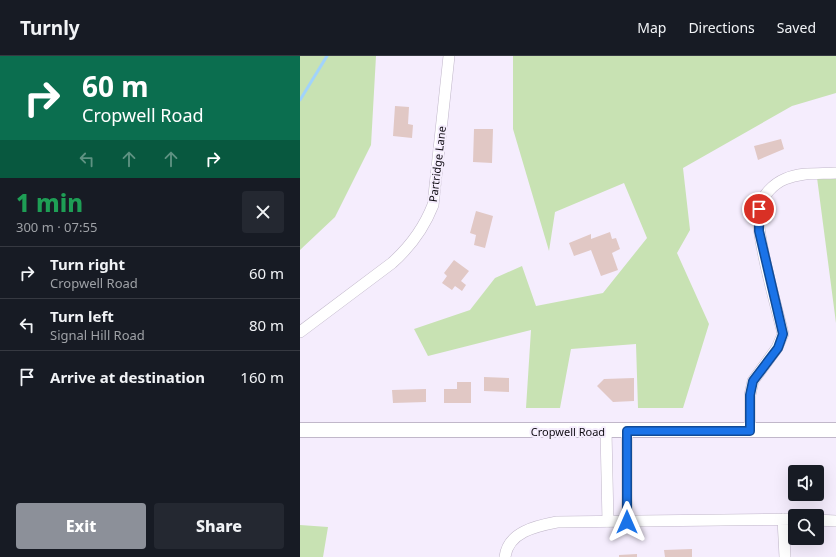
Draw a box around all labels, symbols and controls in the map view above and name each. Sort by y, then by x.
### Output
text: Turnly [20,15,80,41]
text: Map [637,18,666,37]
text: Directions [688,18,755,37]
text: Saved [777,18,816,37]
text: 60 m [82,67,149,105]
icon: right [16,72,68,124]
text: Cropwell Road [82,103,204,127]
street label: Partridge Lane [425,125,449,203]
icon: left [76,148,98,170]
icon: ahead [118,148,140,170]
icon: ahead [160,148,182,170]
icon: right [202,148,224,170]
text: 1 min [16,186,83,219]
button: close [242,191,284,233]
pin [742,192,776,226]
icon: arrive [748,198,770,220]
text: 300 m · 07:55 [16,218,97,236]
text: Turn right [50,254,125,274]
icon: right [16,262,38,284]
text: 60 m [249,263,284,283]
text: Cropwell Road [50,274,138,292]
text: Turn left [50,306,114,326]
icon: left [16,314,38,336]
text: 80 m [249,315,284,335]
text: Signal Hill Road [50,326,145,344]
icon: arrive [16,366,38,388]
text: Arrive at destination [50,367,205,387]
text: 160 m [240,367,284,387]
street label: Cropwell Road [531,424,605,439]
map controls [788,465,824,545]
button: sound [788,465,824,501]
position arrow [606,501,648,543]
button: Exit [16,503,146,549]
button: Share [154,503,284,549]
button: search [788,509,824,545]

